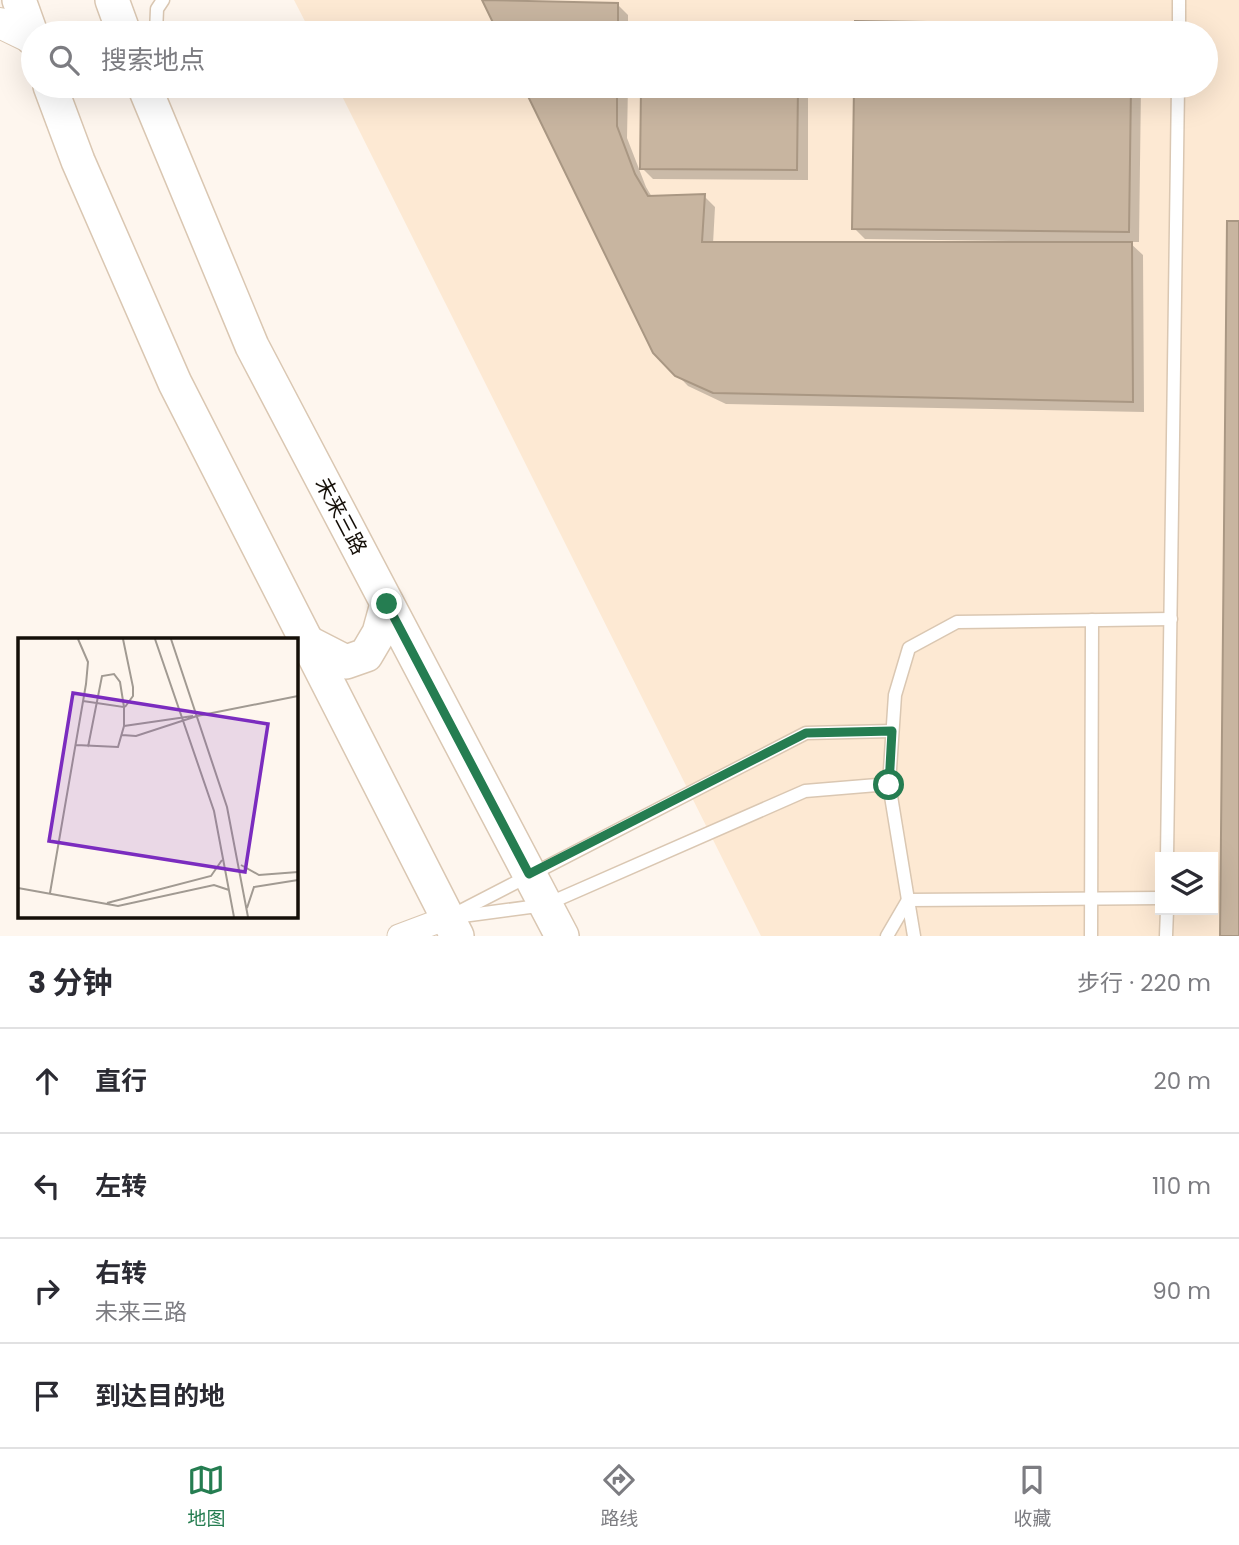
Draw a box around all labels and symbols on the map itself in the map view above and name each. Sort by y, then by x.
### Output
street label: 未来三路 [309,472,374,560]
route end [371,588,402,619]
inset map [18,638,298,918]
route start [873,769,904,800]

